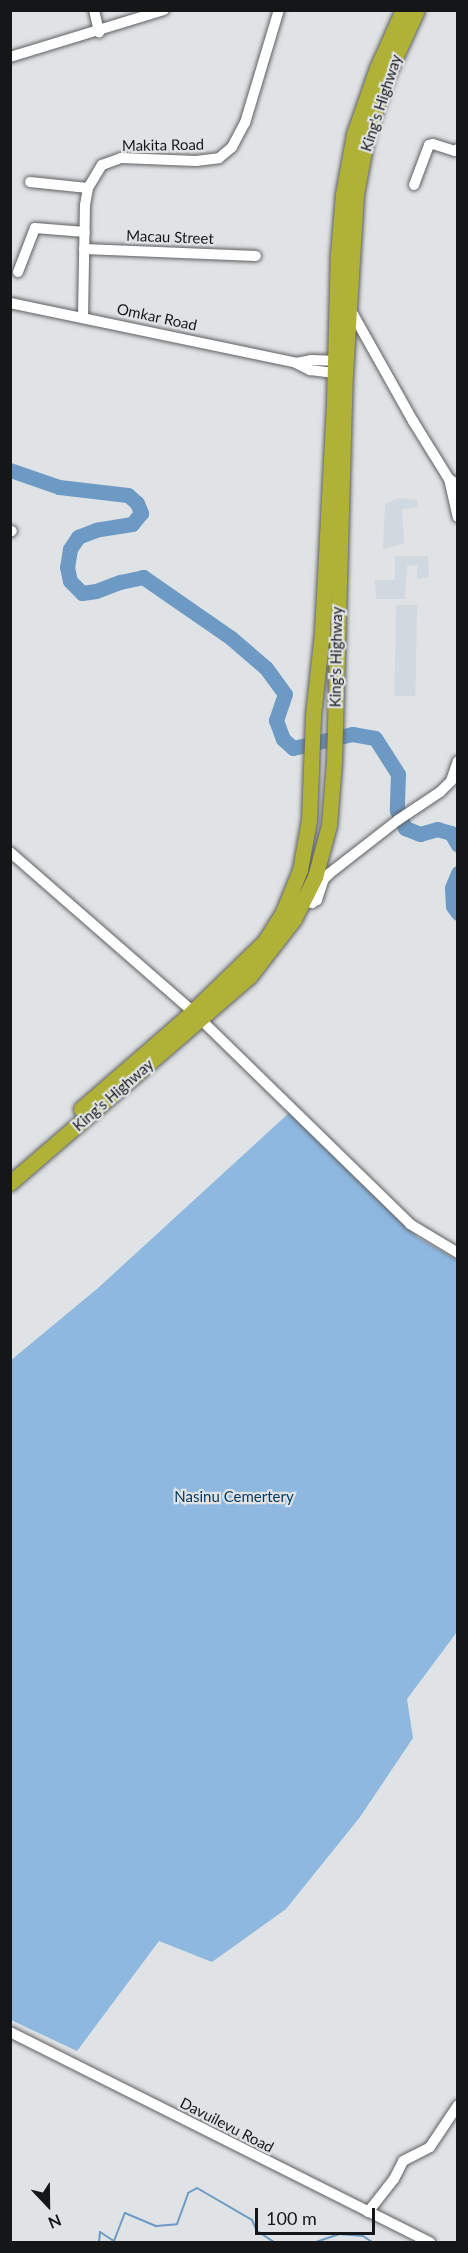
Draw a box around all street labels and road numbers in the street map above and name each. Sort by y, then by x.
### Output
street label: King's Highway [357,52,405,154]
street label: Makita Road [122,135,204,155]
street label: Macau Street [126,226,214,248]
street label: Omkar Road [115,300,199,334]
street label: King's Highway [326,606,346,708]
street label: King's Highway [69,1055,157,1135]
street label: Davuilevu Road [177,2094,277,2156]

